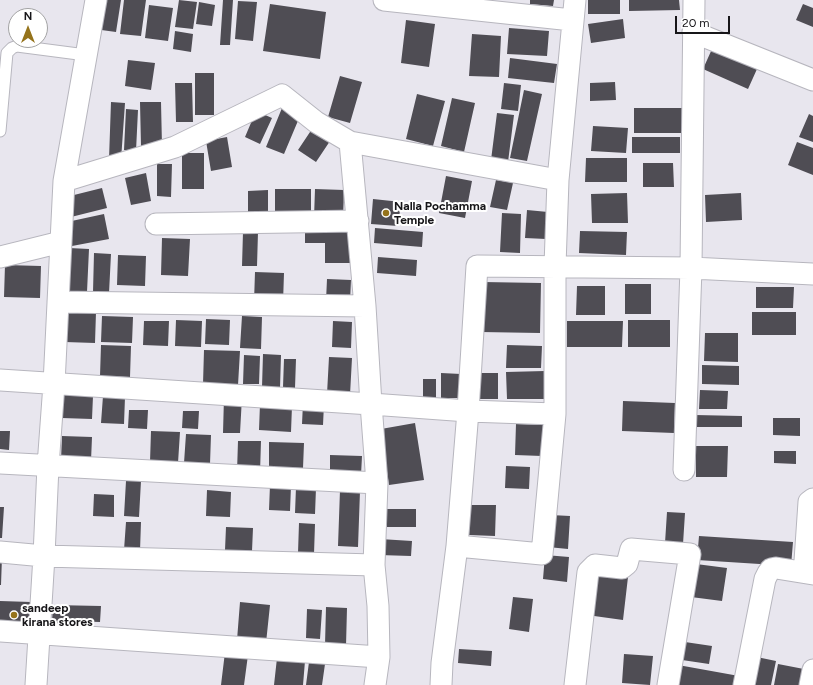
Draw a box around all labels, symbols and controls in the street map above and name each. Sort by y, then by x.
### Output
north arrow [8,8,48,48]
scale bar [677,8,732,34]
text: N [24,10,32,23]
text: 20 m [682,16,710,30]
place label: Nalla Pochamma Temple [394,199,486,227]
marker: Nalla Pochamma Temple [381,208,391,218]
place label: sandeep kirana stores [22,601,93,629]
marker: sandeep kirana stores [9,610,19,620]

